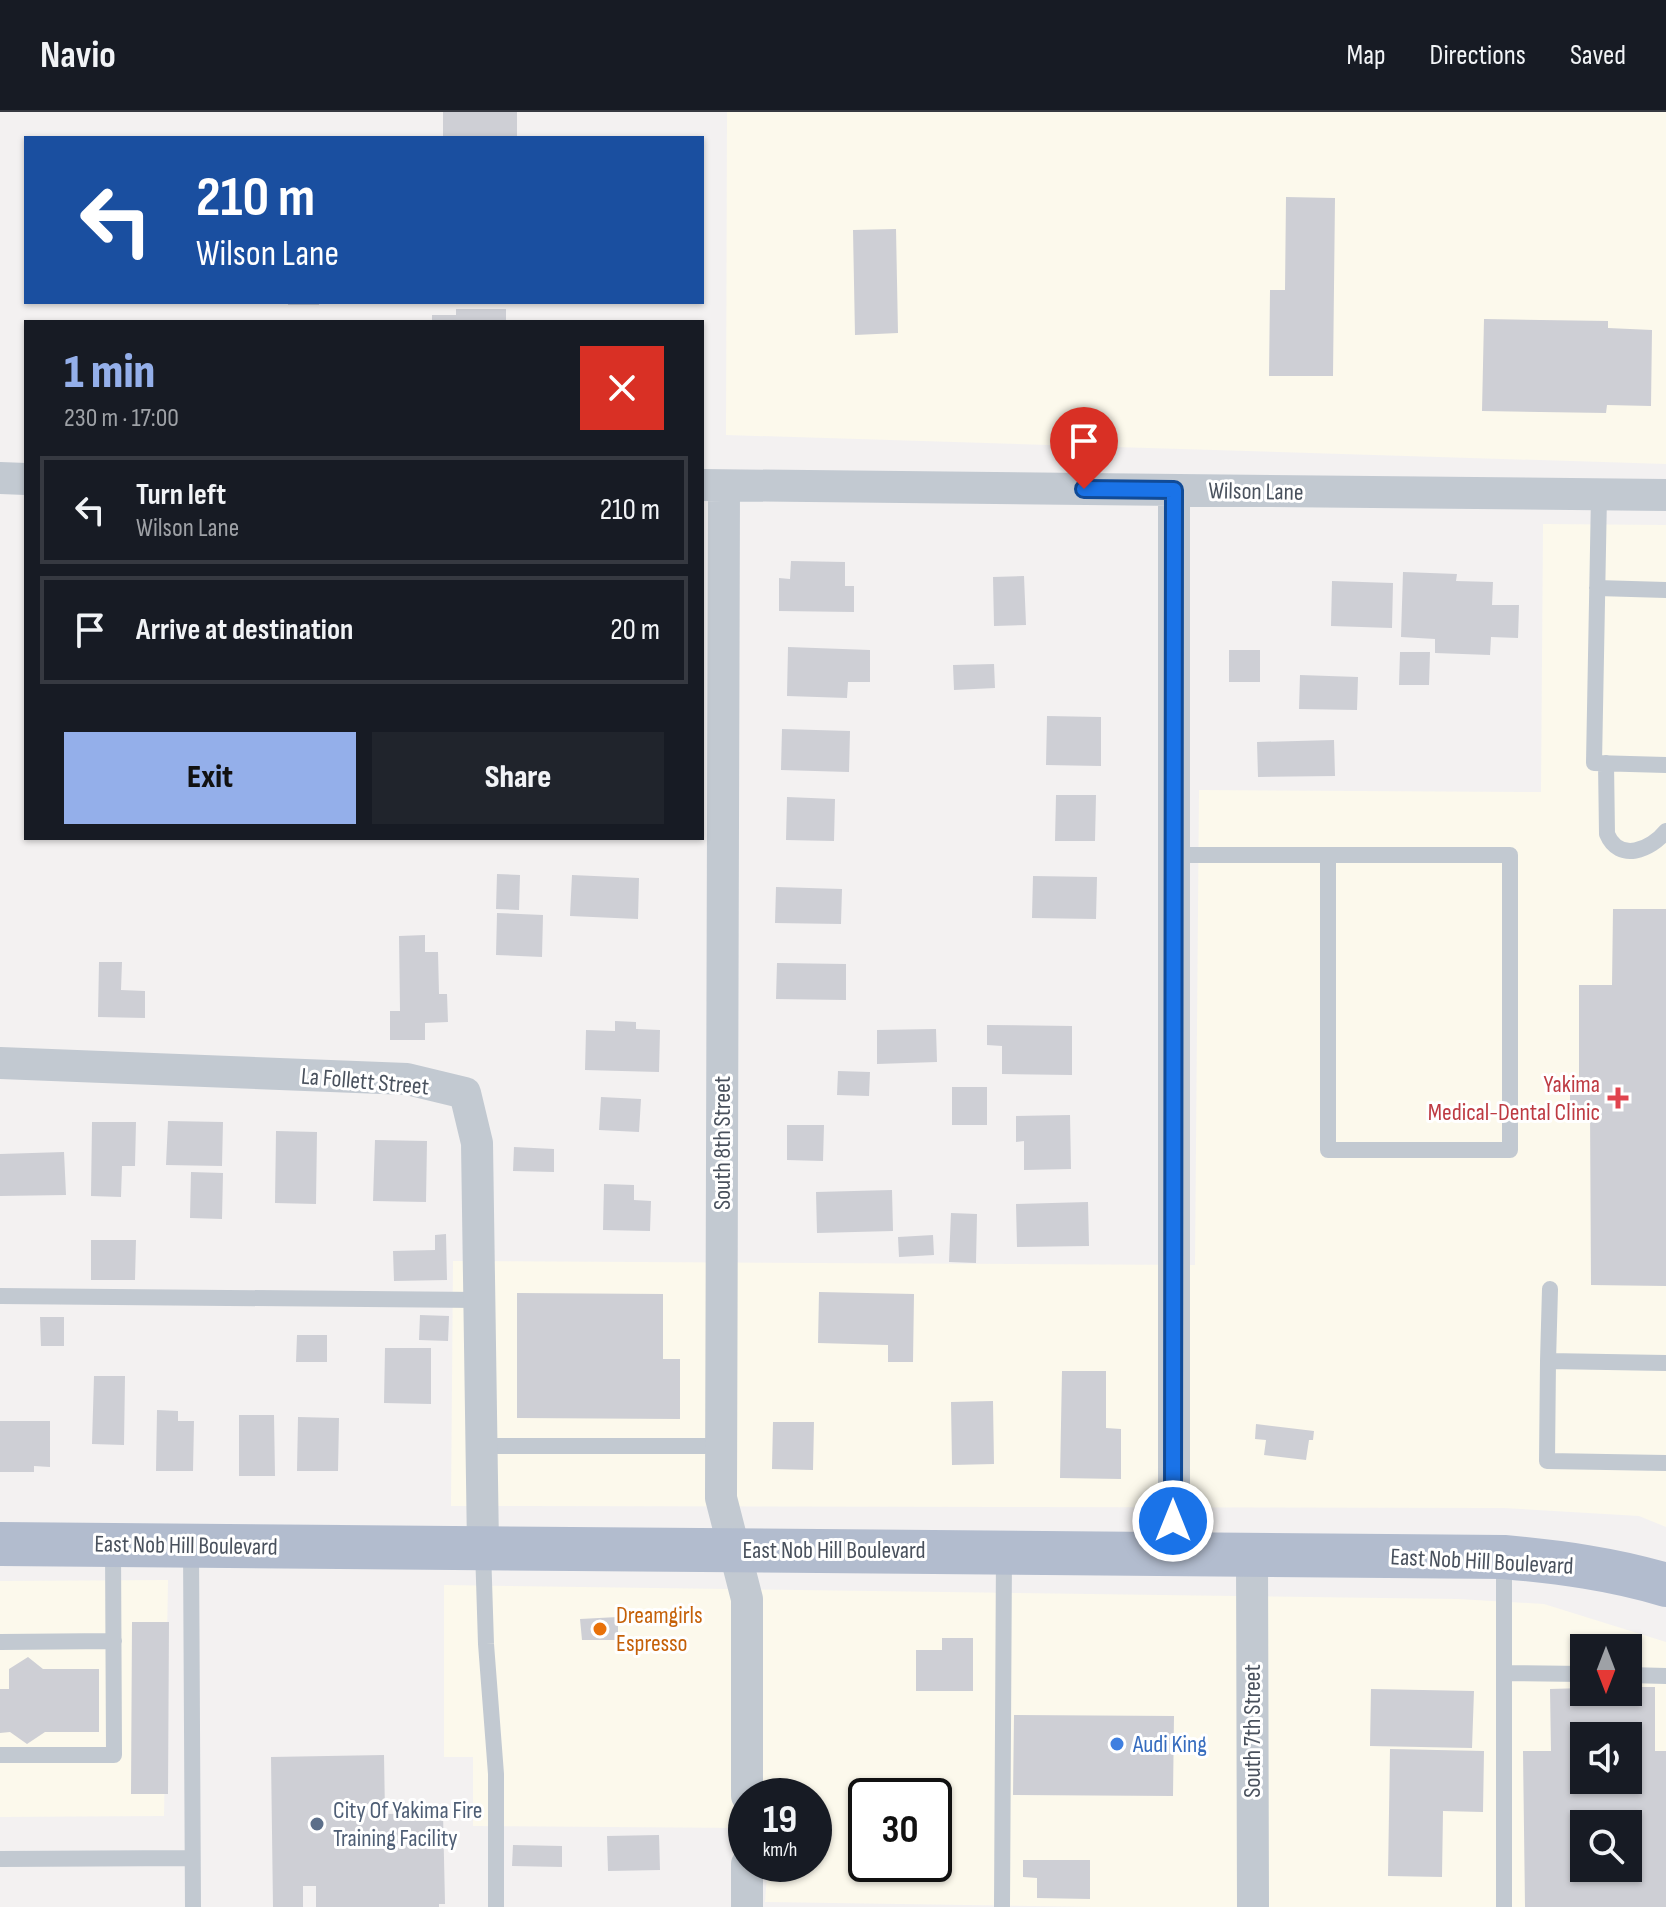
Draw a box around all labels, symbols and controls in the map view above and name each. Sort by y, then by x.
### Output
text: Navio [40,33,116,78]
text: Map [1347,39,1386,72]
text: Directions [1430,39,1526,72]
text: Saved [1570,39,1626,72]
text: 210 m [196,165,315,232]
icon: left [64,168,168,272]
text: Wilson Lane [196,233,339,276]
text: 1 min [64,344,155,401]
button: close [580,346,664,430]
text: 230 m · 17:00 [64,403,179,434]
pin [1050,407,1118,489]
icon: arrive [1062,419,1106,463]
street label: Wilson Lane [1208,476,1304,507]
text: Turn left [136,477,226,513]
icon: left [68,488,112,532]
text: 210 m [600,492,660,528]
text: Wilson Lane [136,513,239,544]
icon: arrive [68,608,112,652]
text: Arrive at destination [136,612,353,648]
text: 20 m [610,612,660,648]
button: Exit [64,732,356,824]
button: Share [372,732,664,824]
street label: La Follett Street [300,1061,430,1102]
place label: Yakima Medical-Dental Clinic [1428,1070,1600,1127]
street label: South 8th Street [708,1076,737,1210]
marker: Yakima Medical-Dental Clinic [1607,1087,1629,1109]
position arrow [1131,1479,1215,1563]
street label: East Nob Hill Boulevard [94,1529,278,1562]
street label: East Nob Hill Boulevard [742,1536,926,1565]
street label: East Nob Hill Boulevard [1390,1542,1574,1581]
place label: Dreamgirls Espresso [616,1601,703,1658]
marker: Dreamgirls Espresso [591,1620,609,1638]
north arrow [1570,1634,1642,1706]
map controls [1570,1634,1642,1882]
street label: South 7th Street [1238,1664,1267,1798]
button: sound [1570,1722,1642,1794]
place label: Audi King [1132,1730,1207,1759]
marker: Audi King [1108,1735,1126,1753]
speed limit sign: 30 [848,1778,952,1882]
place label: City Of Yakima Fire Training Facility [333,1796,483,1853]
text: 19 [763,1796,797,1844]
button: search [1570,1810,1642,1882]
marker: City Of Yakima Fire Training Facility [308,1815,326,1833]
text: km/h [763,1838,797,1862]

